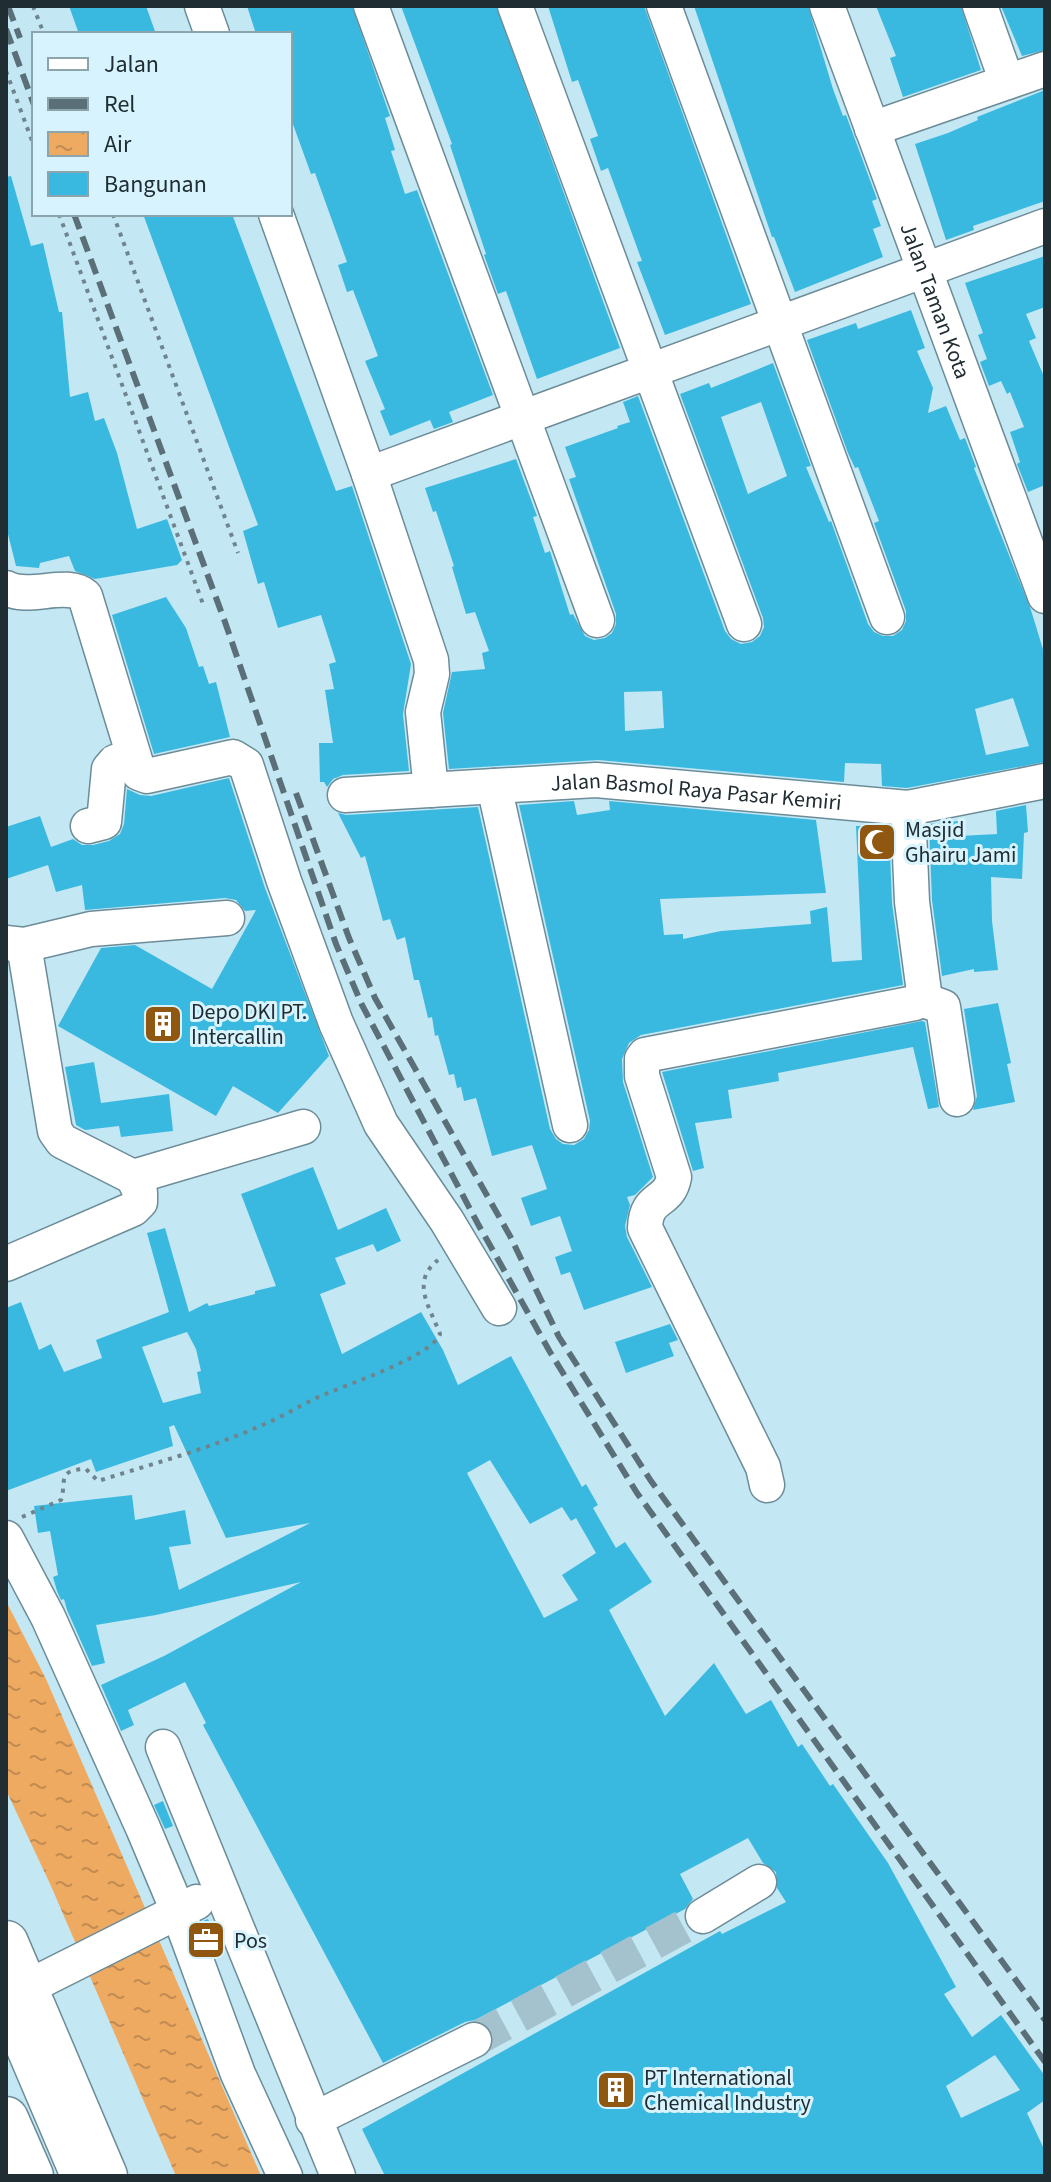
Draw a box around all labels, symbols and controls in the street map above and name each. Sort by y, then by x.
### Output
legend [32,32,292,216]
text: Jalan [104,47,159,82]
text: Rel [104,87,135,122]
text: Air [104,127,132,162]
text: Bangunan [104,167,207,202]
street label: Jalan Taman Kota [891,218,978,383]
street label: Jalan Basmol Raya Pasar Kemiri [550,765,843,819]
place label: Masjid Ghairu Jami [905,814,1016,871]
mosque icon: Masjid Ghairu Jami [856,821,898,863]
place label: Depo DKI PT. Intercallin [191,996,307,1053]
building icon: Depo DKI PT. Intercallin [142,1003,184,1045]
office icon: Pos [185,1919,227,1961]
place label: Pos [234,1925,267,1957]
place label: PT International Chemical Industry [644,2062,811,2119]
building icon: PT International Chemical Industry [595,2069,637,2111]

